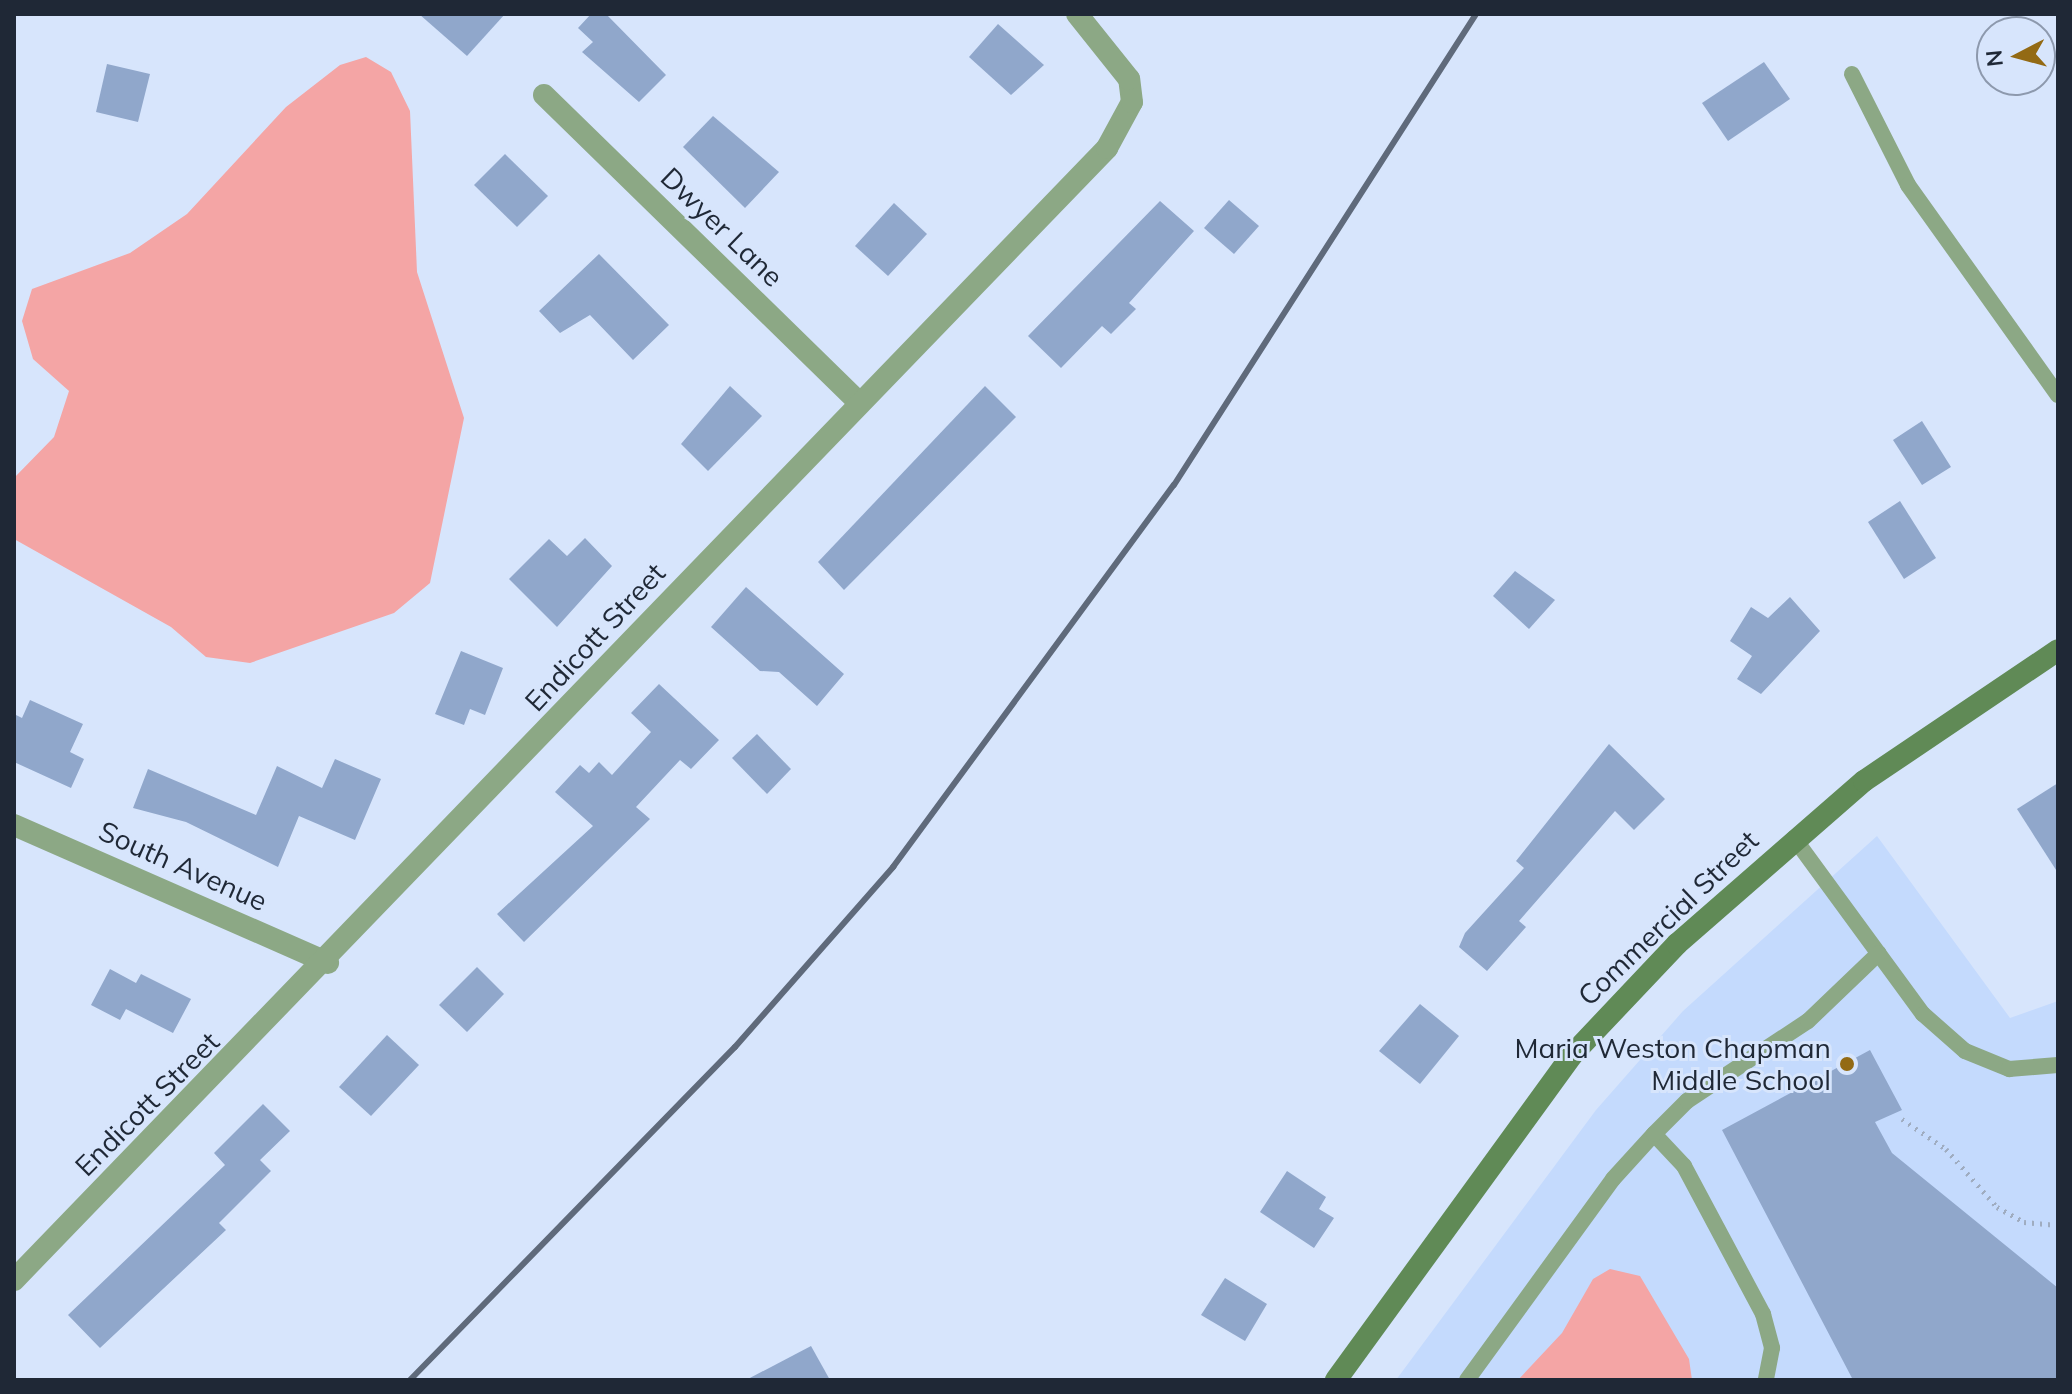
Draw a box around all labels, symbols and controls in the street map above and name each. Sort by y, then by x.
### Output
north arrow [1976,16,2056,96]
text: N [1979,49,2009,68]
street label: Dwyer Lane [654,161,790,293]
street label: Endicott Street [518,556,672,718]
street label: South Avenue [94,814,272,918]
street label: Commercial Street [1571,824,1765,1012]
street label: Endicott Street [68,1025,226,1183]
place label: Maria Weston Chapman Middle School [1514,1031,1831,1097]
marker: Maria Weston Chapman Middle School [1838,1055,1856,1073]

